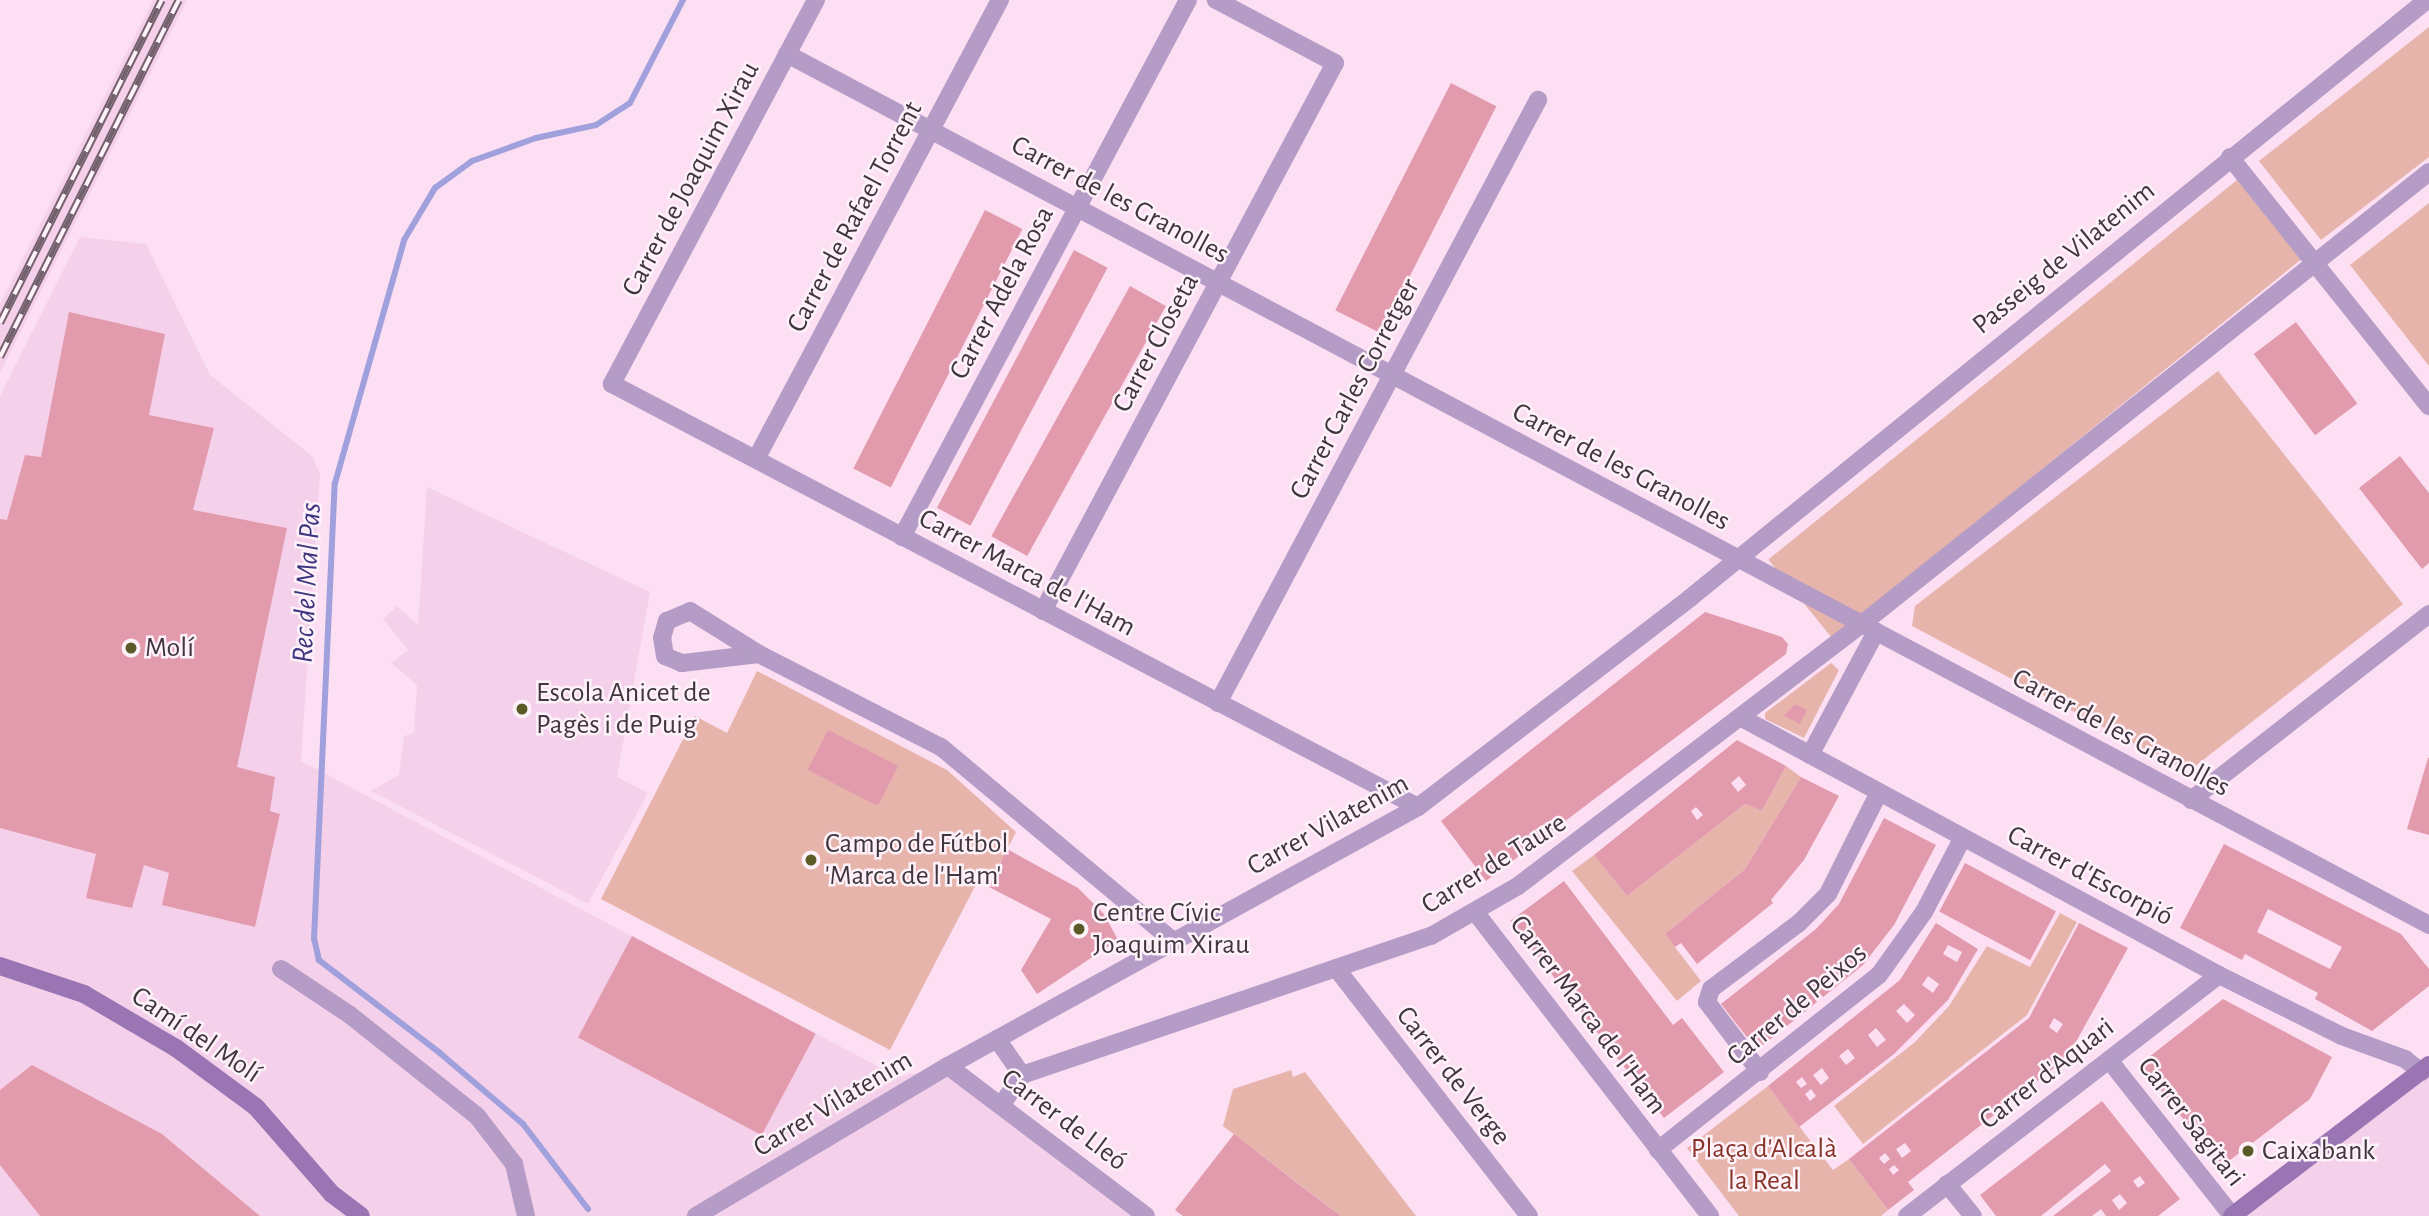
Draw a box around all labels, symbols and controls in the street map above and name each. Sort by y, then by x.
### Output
street label: Carrer de Joaquim Xirau [615,56,767,302]
street label: Carrer de Rafael Torrent [780,96,930,338]
street label: Carrer de les Granolles [1005,128,1235,272]
street label: Passeig de Vilatenim [1966,174,2162,342]
street label: Carrer Adela Rosa [942,201,1062,385]
street label: Carrer Closeta [1105,268,1207,418]
street label: Carrer Carles Corretger [1283,273,1427,505]
street label: Carrer de les Granolles [1506,395,1736,539]
water label: Rec del Mal Pas [285,502,329,664]
street label: Carrer Marca de l'Ham [913,502,1141,644]
place label: Molí [145,631,194,665]
marker: Molí [123,640,139,656]
street label: Carrer de les Granolles [2006,661,2236,805]
place label: Escola Anicet de Pagès i de Puig [536,676,711,742]
marker: Escola Anicet de Pagès i de Puig [514,701,530,717]
street label: Carrer Vilatenim [1241,767,1415,883]
street label: Carrer de Taure [1415,806,1573,922]
street label: Carrer d'Escorpió [2001,818,2179,934]
place label: Campo de Fútbol 'Marca de l'Ham' [825,827,1008,893]
marker: Campo de Fútbol 'Marca de l'Ham' [803,852,819,868]
place label: Centre Cívic Joaquim Xirau [1093,896,1250,962]
street label: Carrer Marca de l'Ham [1502,909,1674,1121]
marker: Centre Cívic Joaquim Xirau [1071,921,1087,937]
street label: Carrer de Peixos [1720,937,1874,1073]
street label: Camí del Molí [125,979,267,1091]
street label: Carrer de Verge [1388,1000,1518,1152]
street label: Carrer d'Aquari [1973,1011,2121,1137]
street label: Carrer Vilatenim [747,1043,919,1165]
street label: Carrer Sagitari [2130,1050,2252,1194]
street label: Carrer de Lleó [994,1062,1134,1178]
park label: Plaça d'Alcalà la Real [1691,1132,1837,1198]
place label: Caixabank [2262,1134,2375,1168]
marker: Caixabank [2240,1143,2256,1159]

